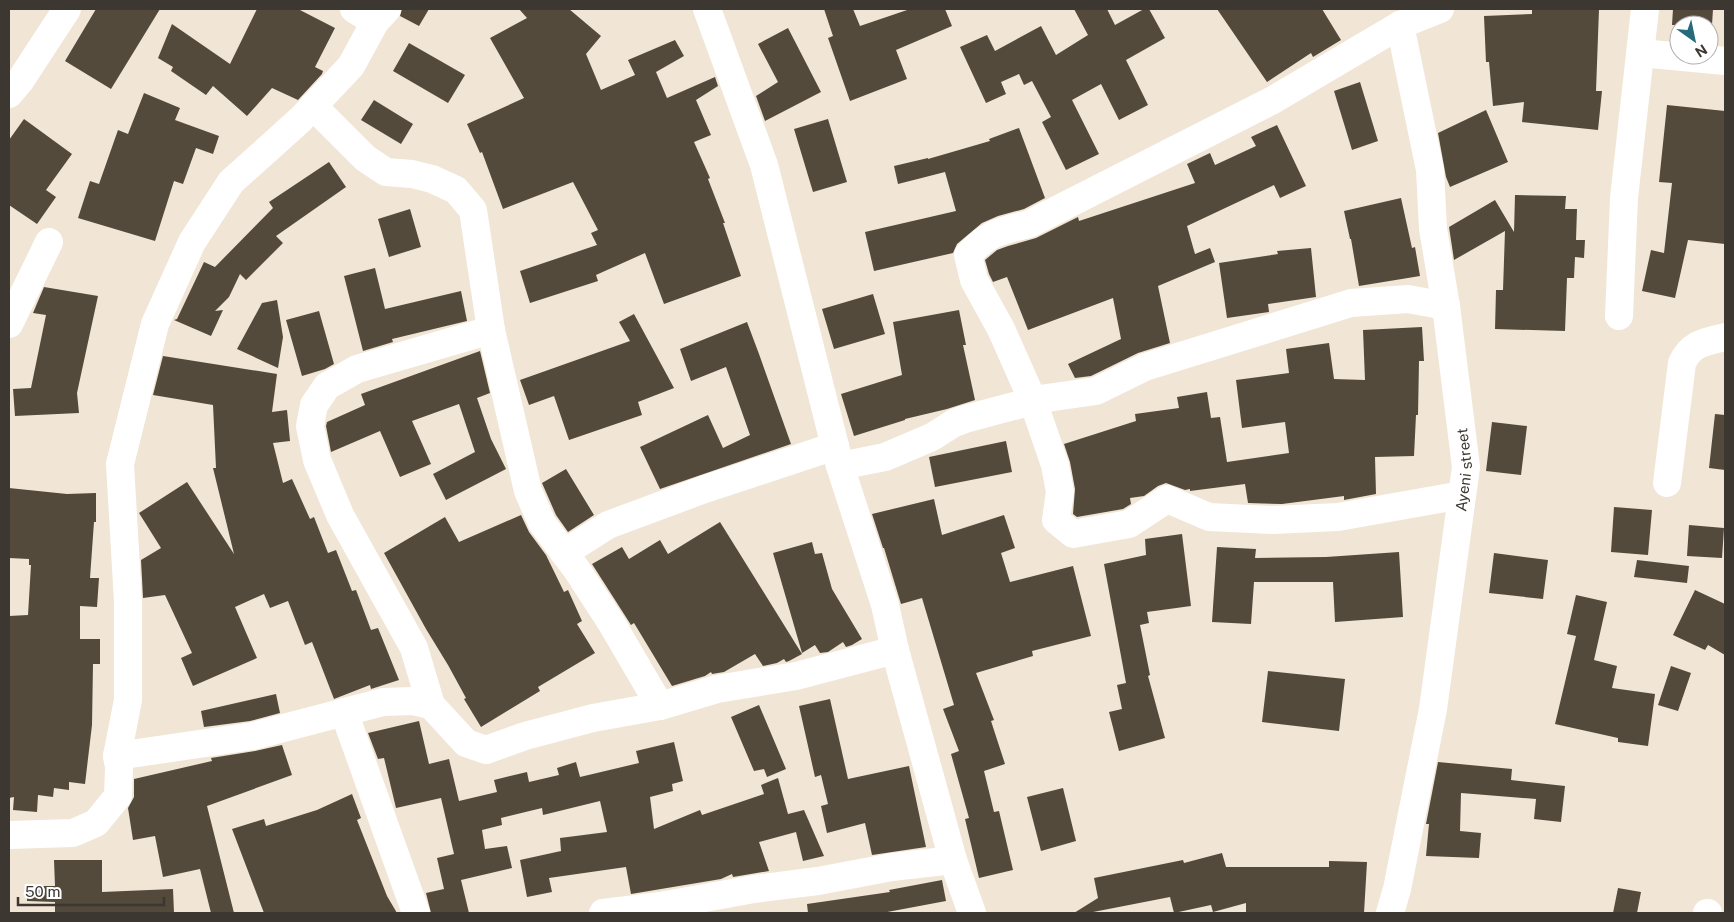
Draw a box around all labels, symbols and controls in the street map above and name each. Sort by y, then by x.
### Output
north arrow [1669,15,1719,65]
text: N [1692,41,1710,61]
street label: Ayeni street [1452,427,1475,512]
scale bar [18,874,164,906]
text: 50 m [25,883,60,900]

